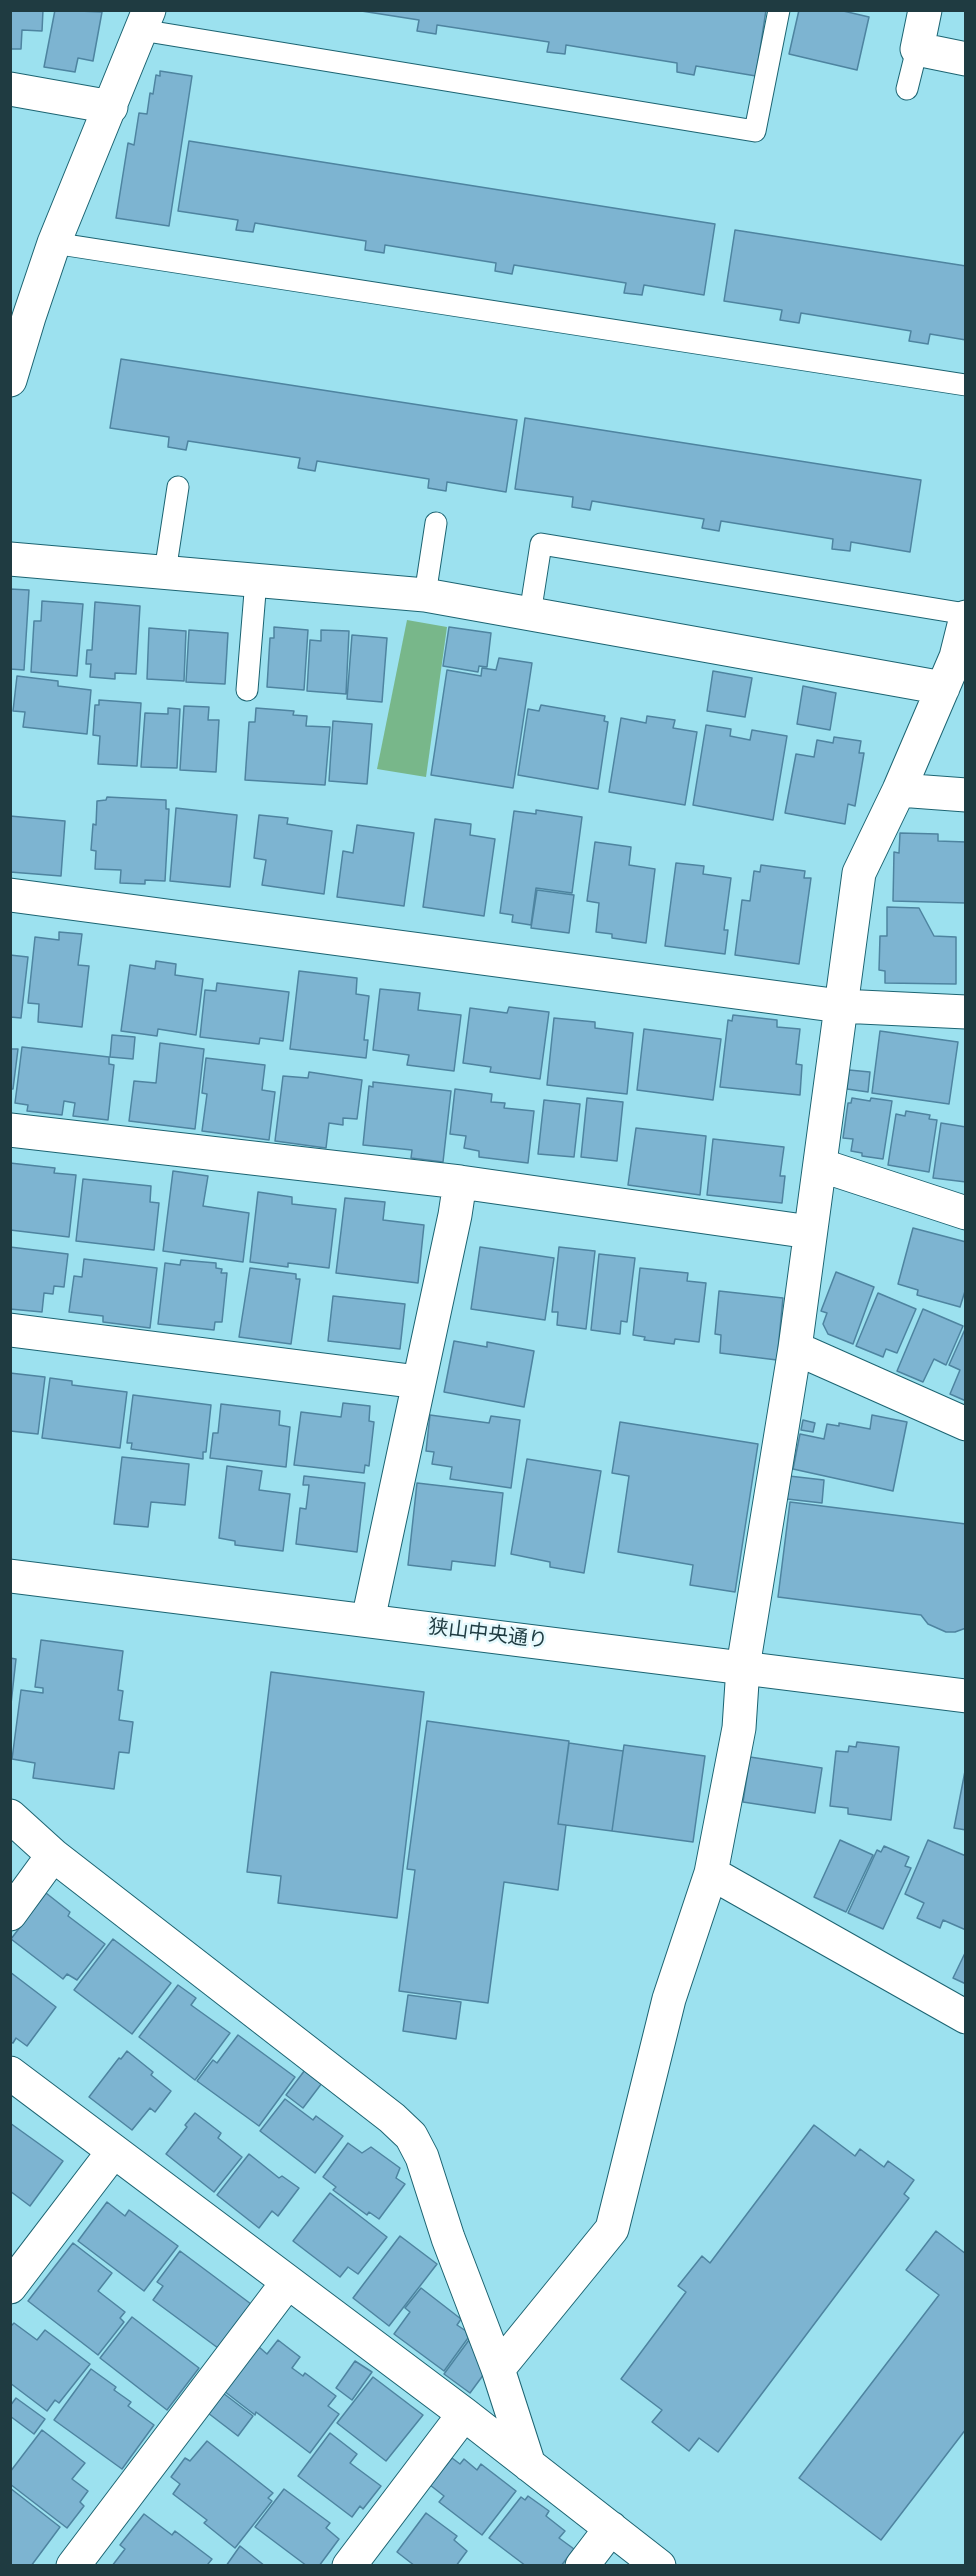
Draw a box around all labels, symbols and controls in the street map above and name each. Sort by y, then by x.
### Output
street label: 狭山中央通り [427,1616,549,1654]

